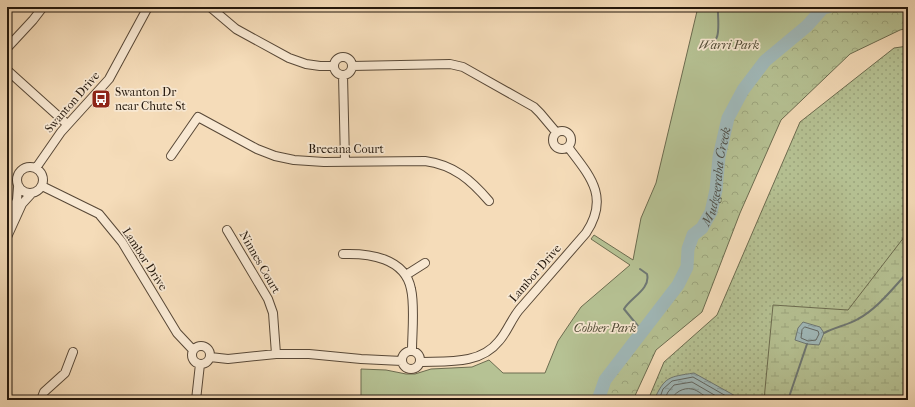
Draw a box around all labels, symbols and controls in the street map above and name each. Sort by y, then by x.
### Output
park label: Warri Park [699,38,759,52]
street label: Swanton Drive [42,69,102,135]
place label: Swanton Dr near Chute St [115,85,186,113]
bus stop icon: Swanton Dr near Chute St [90,88,112,110]
water label: Mudgeeraba Creek [697,125,733,229]
street label: Breeana Court [308,142,385,156]
street label: Lambor Drive [120,225,171,293]
street label: Ninnes Court [237,228,284,296]
street label: Lambor Drive [506,241,564,305]
park label: Cobber Park [574,321,636,335]

